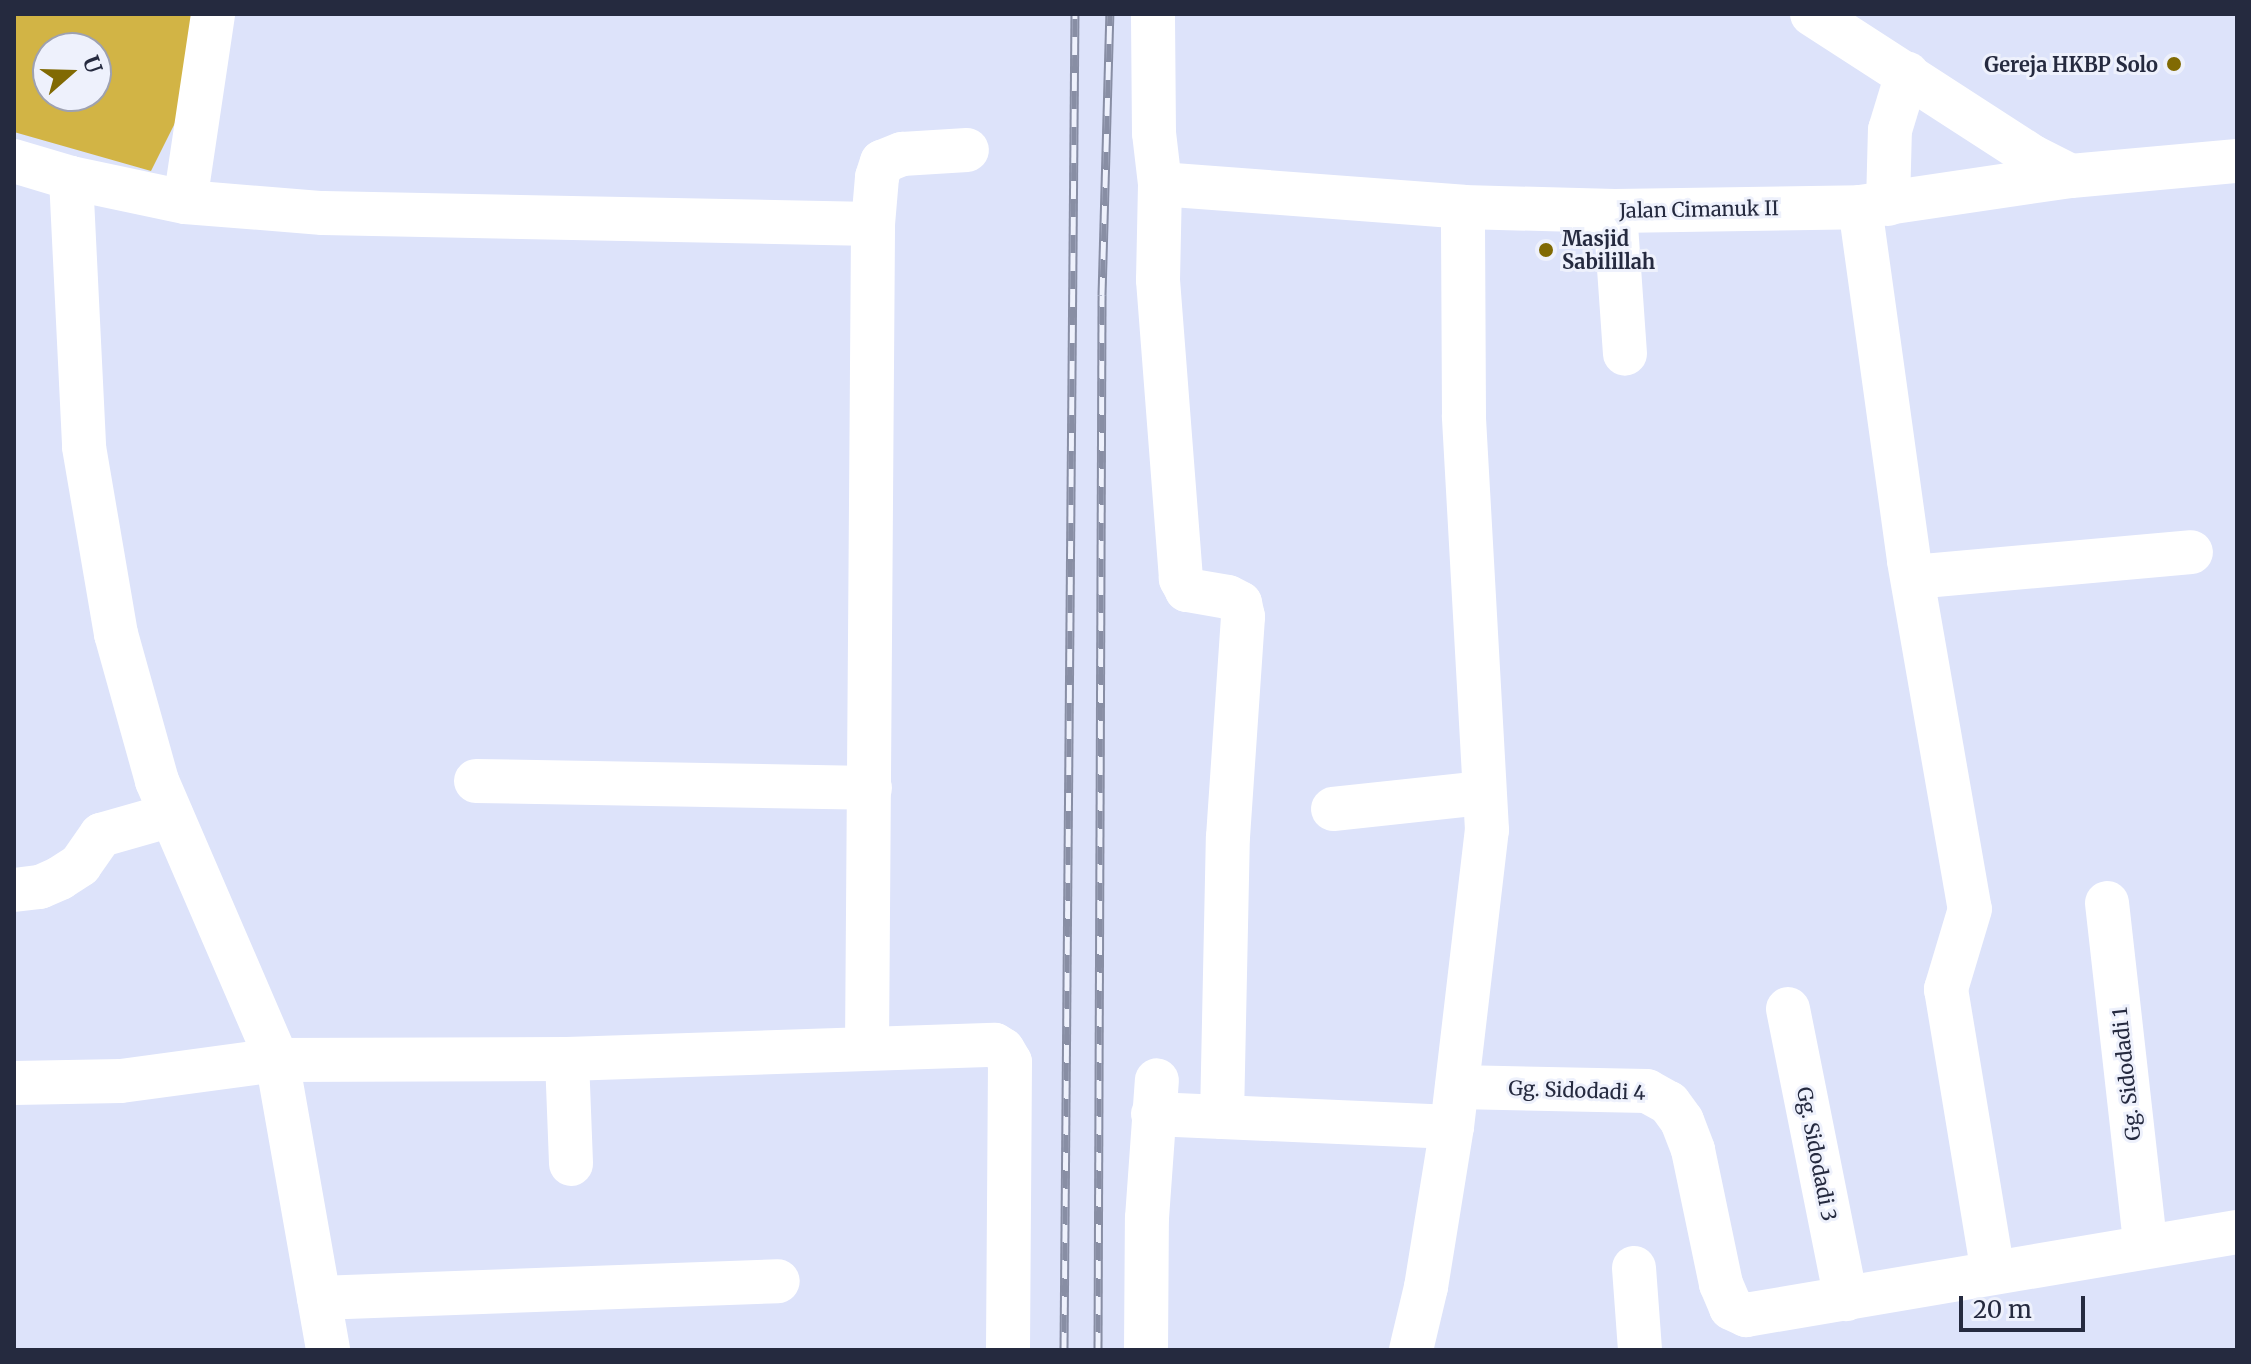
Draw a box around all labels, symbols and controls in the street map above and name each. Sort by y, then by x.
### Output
north arrow [32,32,112,112]
text: U [77,52,109,77]
place label: Gereja HKBP Solo [1984,52,2158,76]
marker: Gereja HKBP Solo [2165,55,2183,73]
street label: Jalan Cimanuk II [1619,196,1779,222]
place label: Masjid Sabilillah [1562,226,1655,273]
marker: Masjid Sabilillah [1537,241,1555,259]
street label: Gg. Sidodadi 1 [2107,1006,2145,1142]
street label: Gg. Sidodadi 4 [1508,1076,1646,1104]
street label: Gg. Sidodadi 3 [1792,1085,1842,1223]
scale bar [1963,1280,2089,1330]
text: 20 m [1973,1294,2032,1325]

